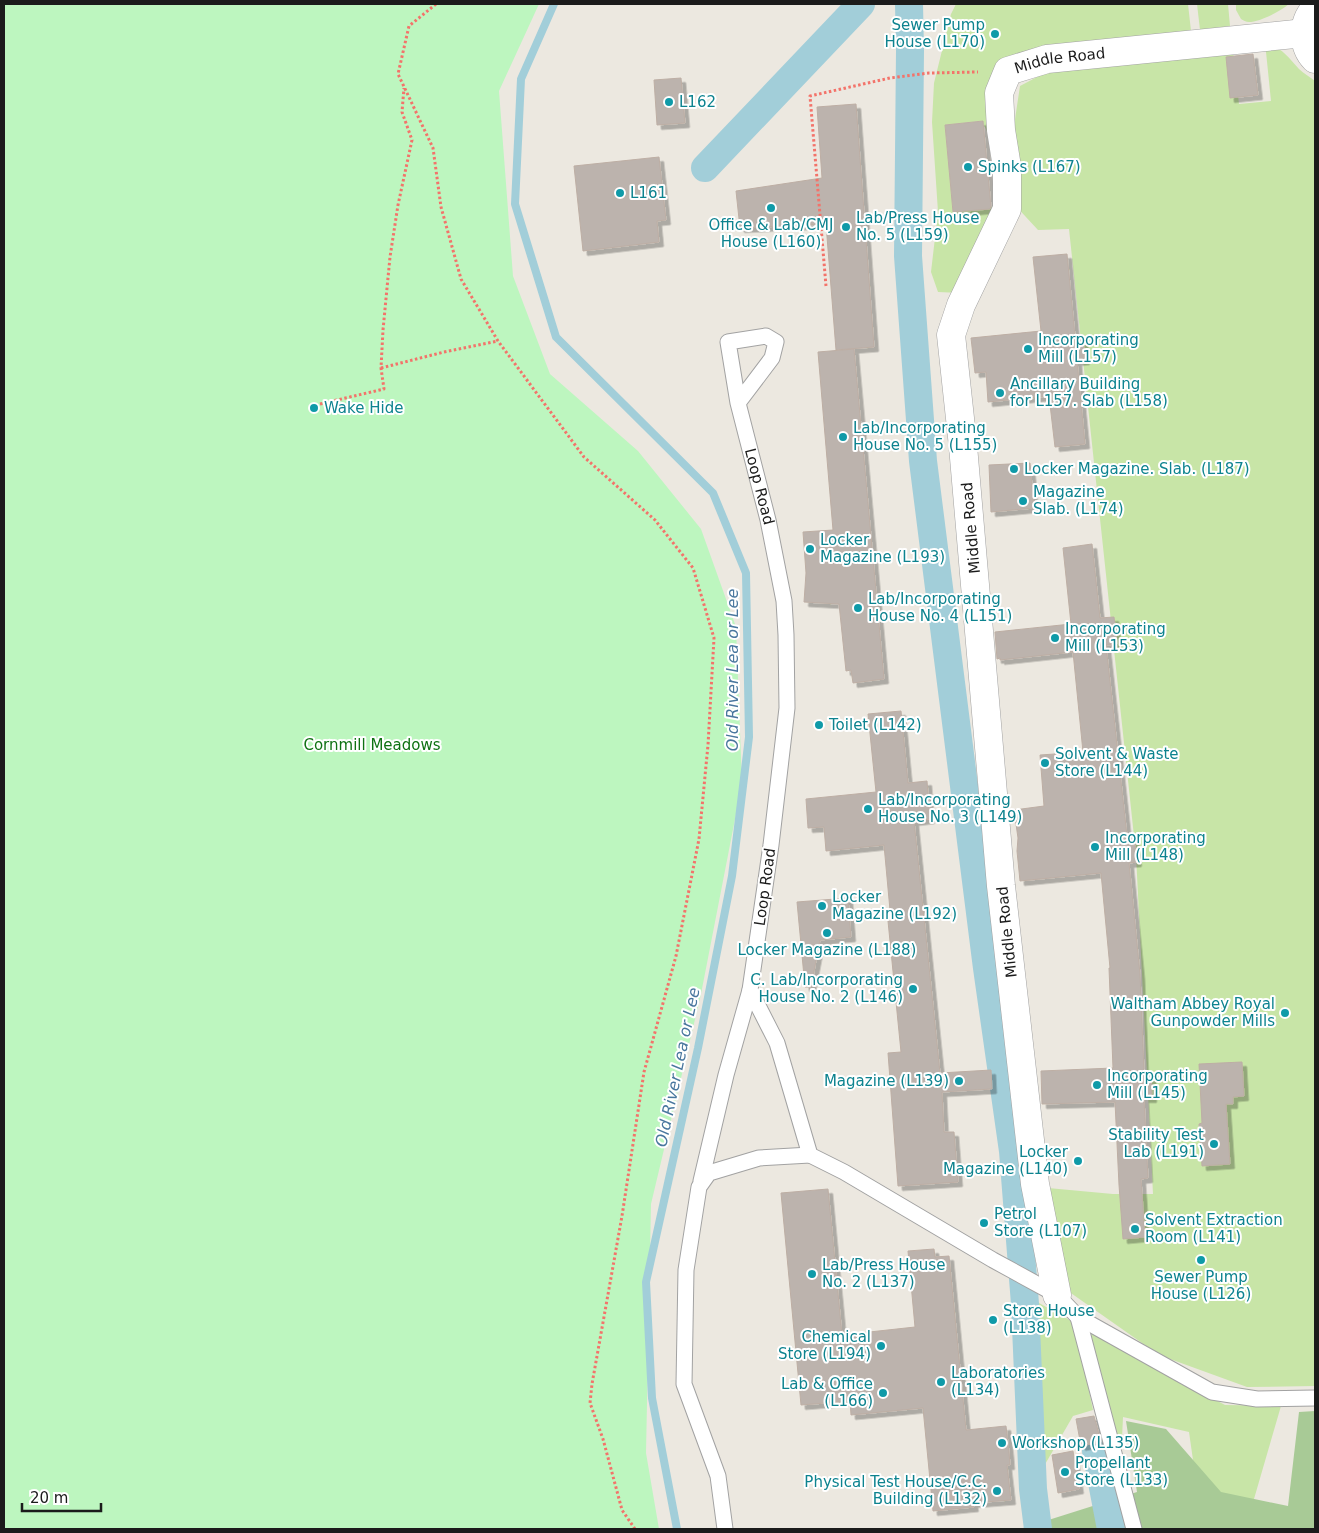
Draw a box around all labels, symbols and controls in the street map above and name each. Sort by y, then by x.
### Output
place label: Sewer Pump House (L170) [885,16,985,51]
marker: Sewer Pump House (L170) [989,28,1001,40]
street label: Middle Road [1012,44,1106,77]
place label: L162 [679,93,716,111]
marker: L162 [663,96,675,108]
place label: Spinks (L167) [978,158,1081,176]
marker: Spinks (L167) [962,161,974,173]
place label: L161 [630,184,667,202]
marker: L161 [614,187,626,199]
marker: Office & Lab/CMJ House (L160) [765,202,777,214]
place label: Lab/Press House No. 5 (L159) [856,209,979,244]
place label: Office & Lab/CMJ House (L160) [709,216,833,251]
marker: Lab/Press House No. 5 (L159) [840,221,852,233]
place label: Incorporating Mill (L157) [1038,331,1139,366]
marker: Incorporating Mill (L157) [1022,343,1034,355]
place label: Ancillary Building for L157. Slab (L158) [1010,375,1168,410]
marker: Ancillary Building for L157. Slab (L158) [994,387,1006,399]
place label: Wake Hide [324,399,403,417]
marker: Wake Hide [308,402,320,414]
place label: Lab/Incorporating House No. 5 (L155) [853,419,997,454]
marker: Lab/Incorporating House No. 5 (L155) [837,431,849,443]
street label: Loop Road [741,446,778,527]
place label: Locker Magazine. Slab. (L187) [1024,460,1250,478]
marker: Locker Magazine. Slab. (L187) [1008,463,1020,475]
street label: Middle Road [958,481,984,575]
place label: Magazine Slab. (L174) [1033,483,1124,518]
marker: Magazine Slab. (L174) [1017,495,1029,507]
place label: Locker Magazine (L193) [820,531,945,566]
marker: Locker Magazine (L193) [804,543,816,555]
water label: Old River Lea or Lee [723,589,742,751]
place label: Lab/Incorporating House No. 4 (L151) [868,590,1012,625]
marker: Lab/Incorporating House No. 4 (L151) [852,602,864,614]
place label: Incorporating Mill (L153) [1065,620,1166,655]
marker: Incorporating Mill (L153) [1049,632,1061,644]
place label: Toilet (L142) [828,716,922,734]
marker: Toilet (L142) [813,719,825,731]
park label: Cornmill Meadows [303,736,441,754]
place label: Solvent & Waste Store (L144) [1055,745,1179,780]
marker: Solvent & Waste Store (L144) [1039,757,1051,769]
place label: Lab/Incorporating House No. 3 (L149) [878,791,1022,826]
marker: Lab/Incorporating House No. 3 (L149) [862,803,874,815]
place label: Incorporating Mill (L148) [1105,829,1206,864]
marker: Incorporating Mill (L148) [1089,841,1101,853]
street label: Loop Road [751,847,779,927]
street label: Middle Road [993,885,1021,979]
place label: Locker Magazine (L192) [832,888,957,923]
marker: Locker Magazine (L192) [816,900,828,912]
marker: Locker Magazine (L188) [821,927,833,939]
place label: Locker Magazine (L188) [738,941,916,959]
place label: C. Lab/Incorporating House No. 2 (L146) [750,971,903,1006]
marker: C. Lab/Incorporating House No. 2 (L146) [907,983,919,995]
water label: Old River Lea or Lee [651,985,704,1149]
place label: Waltham Abbey Royal Gunpowder Mills [1110,995,1275,1030]
marker: Waltham Abbey Royal Gunpowder Mills [1279,1007,1291,1019]
place label: Incorporating Mill (L145) [1107,1067,1208,1102]
place label: Magazine (L139) [824,1072,949,1090]
marker: Magazine (L139) [953,1075,965,1087]
marker: Incorporating Mill (L145) [1091,1079,1103,1091]
place label: Stability Test Lab (L191) [1108,1126,1204,1161]
marker: Stability Test Lab (L191) [1208,1138,1220,1150]
place label: Locker Magazine (L140) [943,1143,1069,1178]
marker: Locker Magazine (L140) [1072,1155,1084,1167]
place label: Petrol Store (L107) [994,1205,1087,1240]
place label: Solvent Extraction Room (L141) [1145,1211,1283,1246]
marker: Petrol Store (L107) [978,1217,990,1229]
marker: Solvent Extraction Room (L141) [1129,1223,1141,1235]
marker: Sewer Pump House (L126) [1195,1254,1207,1266]
place label: Lab/Press House No. 2 (L137) [822,1256,945,1291]
marker: Lab/Press House No. 2 (L137) [806,1268,818,1280]
place label: Sewer Pump House (L126) [1151,1268,1251,1303]
place label: Store House (L138) [1003,1302,1094,1337]
marker: Store House (L138) [987,1314,999,1326]
place label: Chemical Store (L194) [778,1328,871,1363]
marker: Chemical Store (L194) [875,1340,887,1352]
place label: Laboratories (L134) [951,1364,1045,1399]
place label: Lab & Office (L166) [781,1375,873,1410]
marker: Laboratories (L134) [935,1376,947,1388]
marker: Lab & Office (L166) [877,1387,889,1399]
place label: Workshop (L135) [1012,1434,1139,1452]
marker: Workshop (L135) [996,1437,1008,1449]
place label: Propellant Store (L133) [1075,1454,1168,1489]
marker: Propellant Store (L133) [1059,1466,1071,1478]
place label: Physical Test House/C.C. Building (L132) [804,1473,987,1508]
scale bar [22,1480,101,1512]
marker: Physical Test House/C.C. Building (L132) [991,1485,1003,1497]
text: 20 m [30,1489,68,1507]

